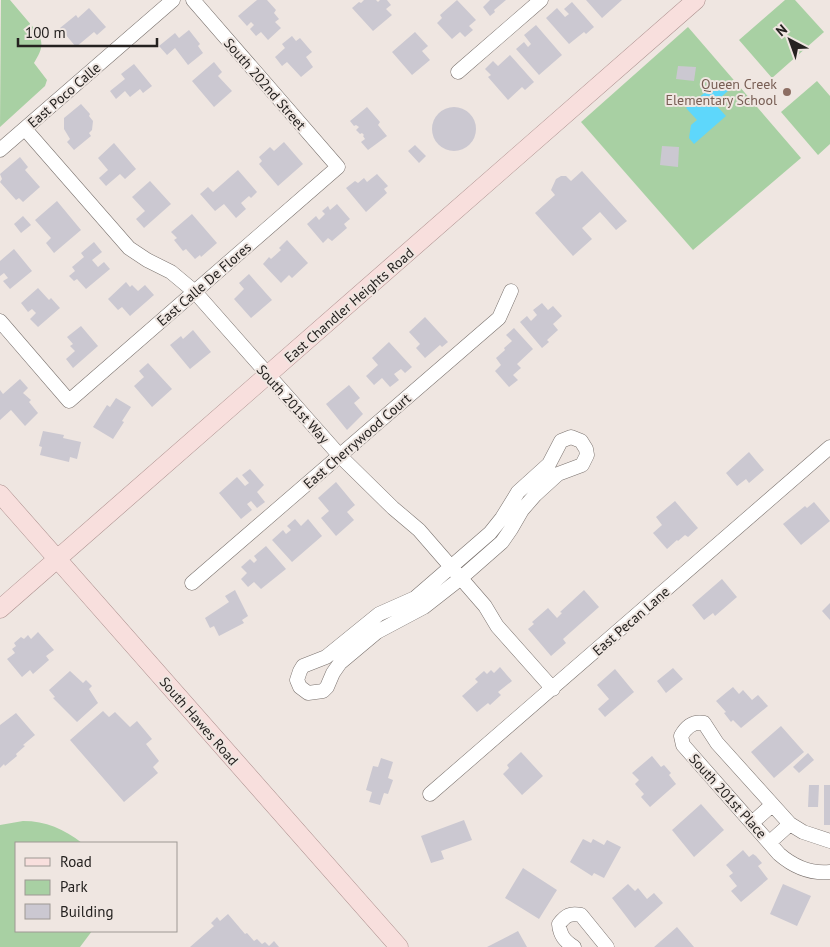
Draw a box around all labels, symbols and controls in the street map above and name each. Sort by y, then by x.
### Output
scale bar [18,15,156,47]
north arrow [765,15,815,65]
text: N [772,20,791,40]
text: 100 m [25,23,66,42]
street label: South 202nd Street [220,34,310,134]
street label: East Poco Calle [24,58,104,132]
place label: Queen Creek Elementary School [665,75,777,109]
marker: Queen Creek Elementary School [781,86,793,98]
street label: East Calle De Flores [153,238,255,330]
street label: East Chandler Heights Road [281,244,417,366]
street label: South 201st Way [253,361,333,448]
street label: East Cherrywood Court [300,389,415,493]
street label: East Pecan Lane [589,583,673,659]
street label: South Hawes Road [156,673,242,769]
street label: South 201st Place [685,750,771,842]
legend [15,842,178,932]
text: Road [60,852,92,871]
text: Park [60,877,88,896]
text: Building [60,902,114,921]

